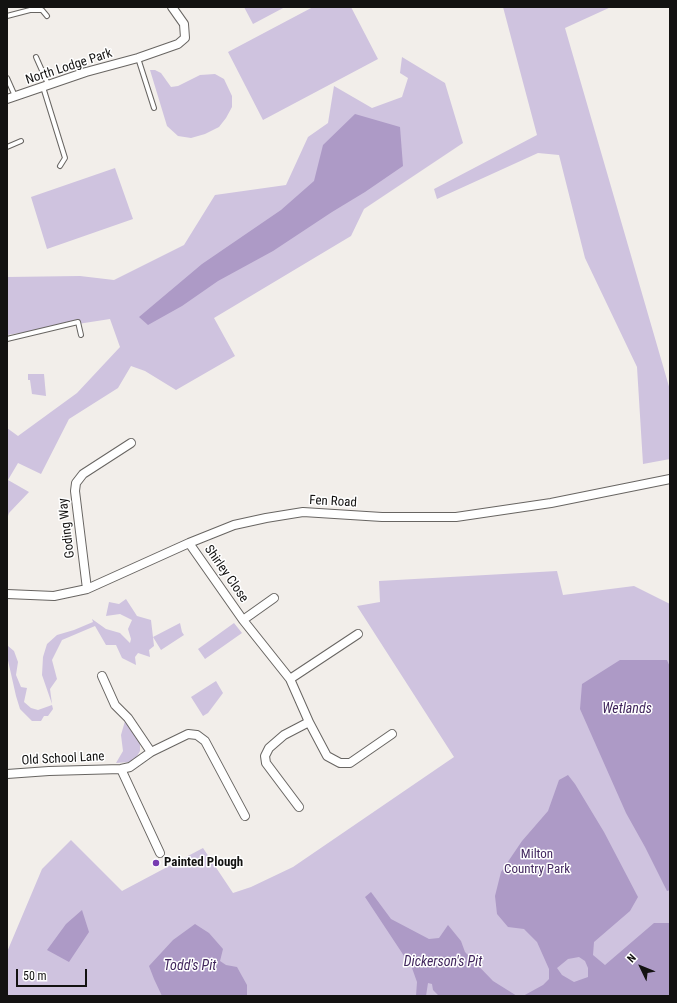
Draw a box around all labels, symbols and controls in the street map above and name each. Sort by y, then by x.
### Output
street label: North Lodge Park [24,46,114,88]
street label: Fen Road [309,493,357,511]
street label: Goding Way [56,497,78,559]
street label: Shirley Close [201,542,251,606]
water label: Wetlands [602,701,652,717]
street label: Old School Lane [21,749,105,769]
park label: Milton Country Park [504,847,570,878]
place label: Painted Plough [164,855,243,871]
marker: Painted Plough [151,858,161,868]
north arrow [621,947,661,987]
text: N [625,952,639,965]
water label: Dickerson's Pit [404,954,482,970]
water label: Todd's Pit [164,958,216,974]
scale bar [18,961,89,987]
text: 50 m [23,969,47,983]

